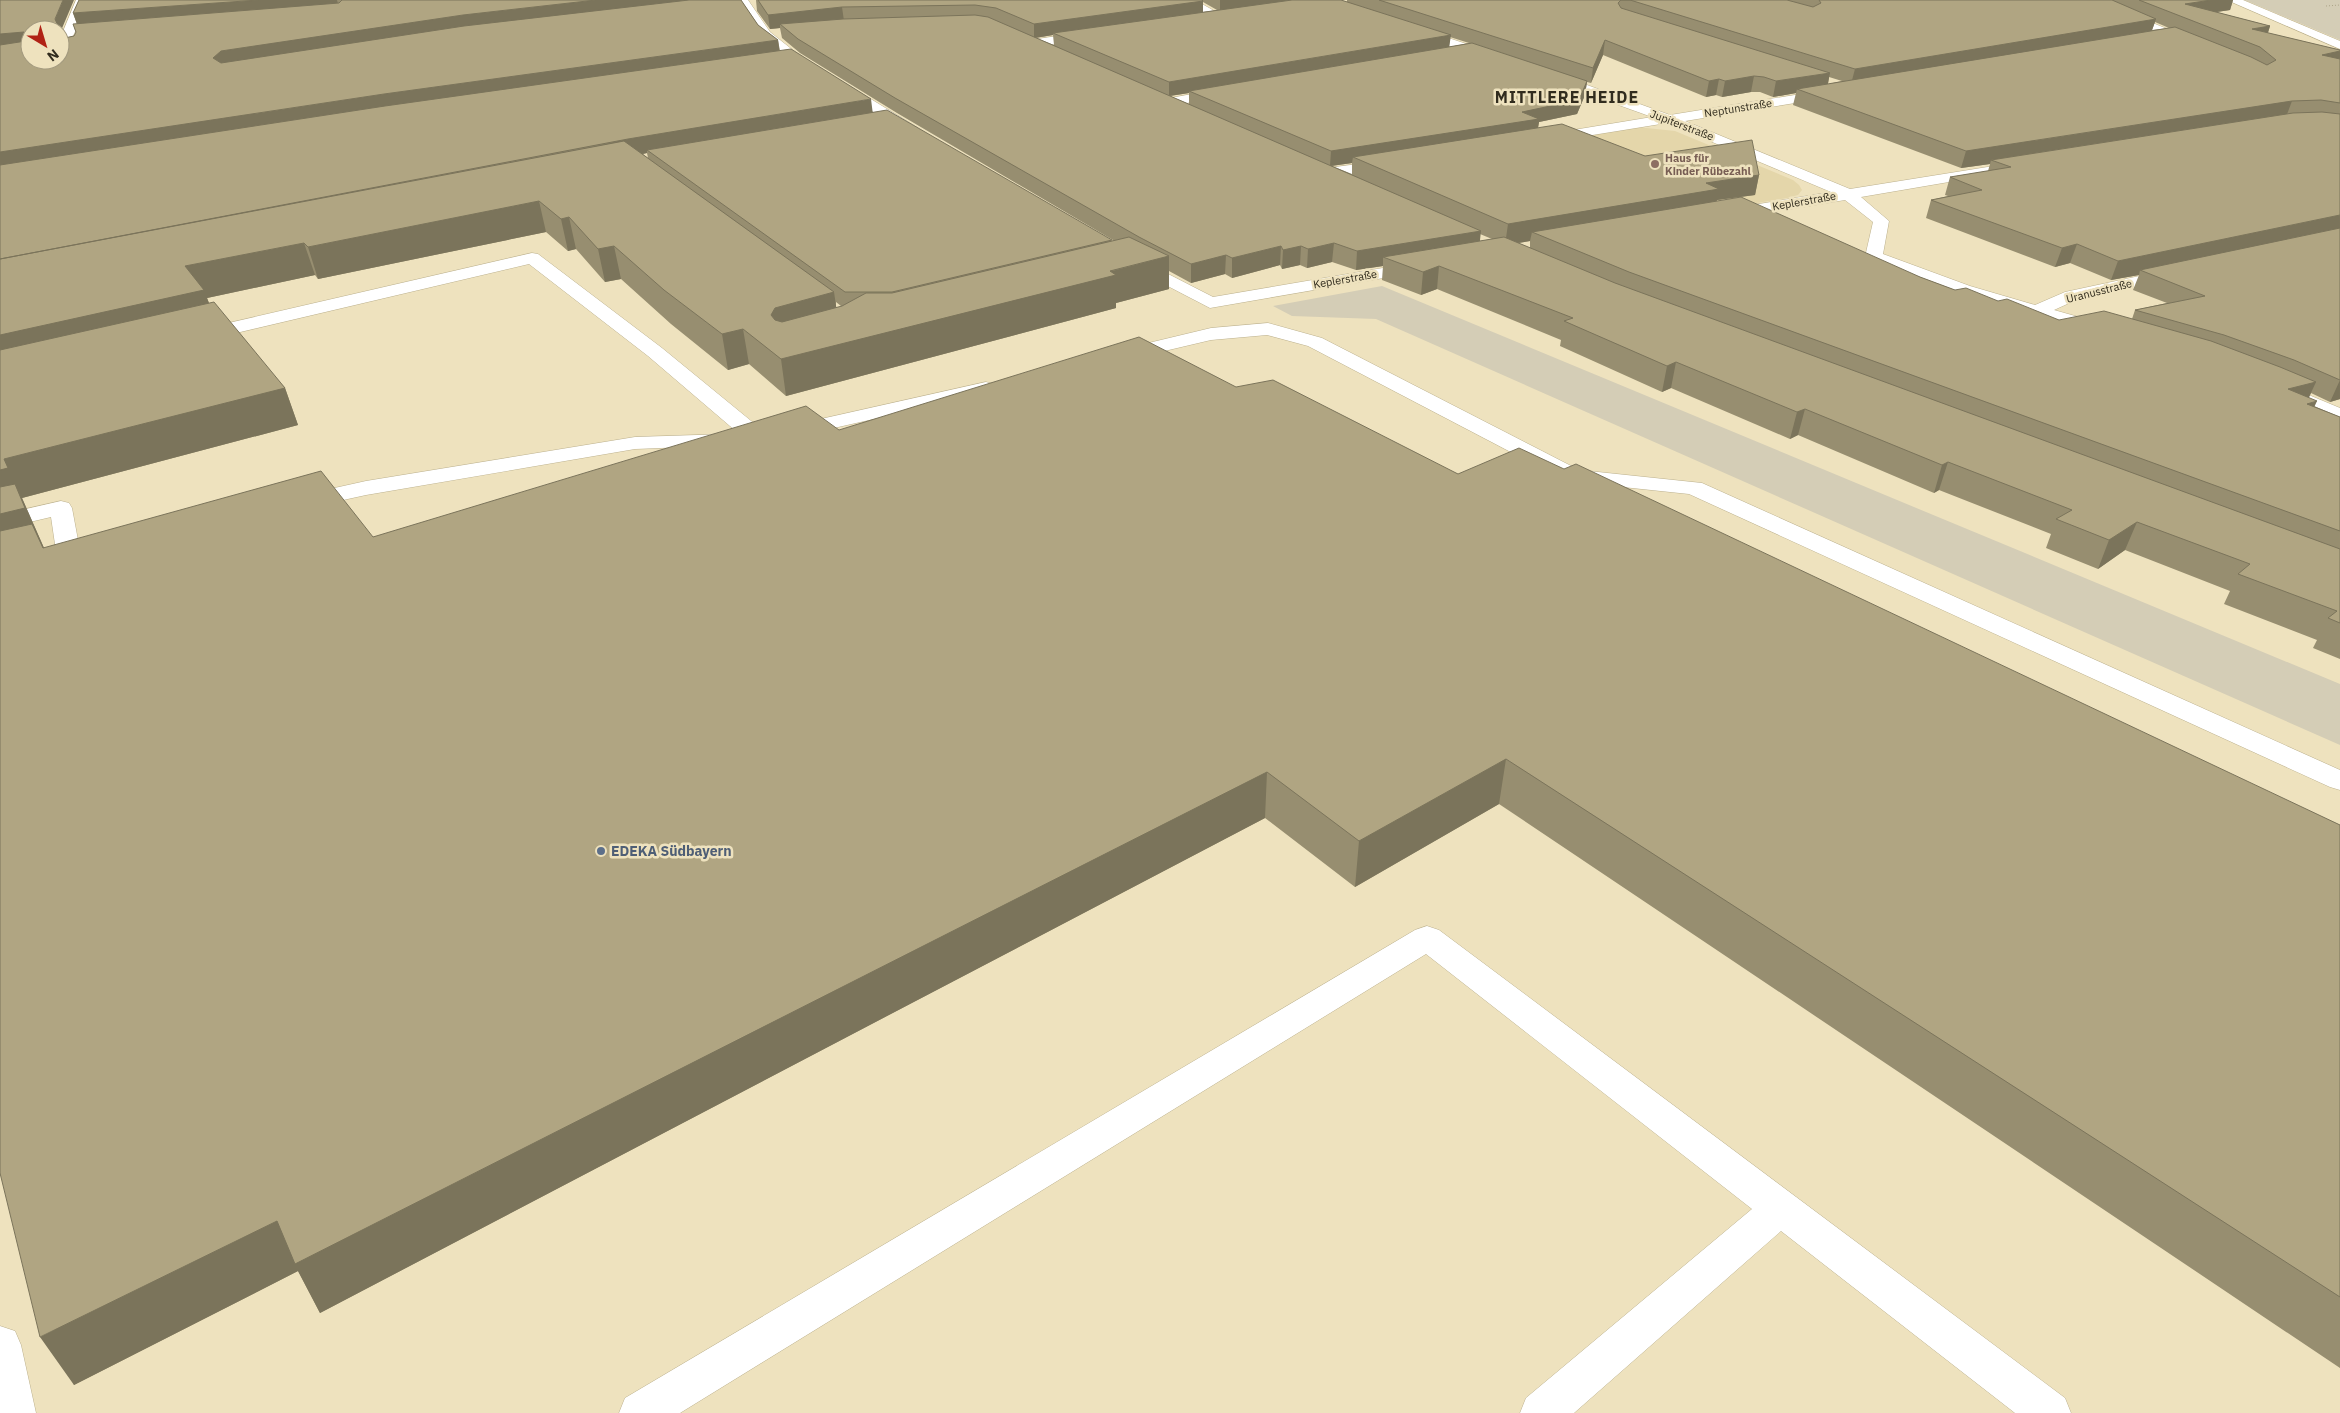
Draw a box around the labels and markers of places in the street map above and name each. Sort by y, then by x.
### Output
place label: Haus für Kinder Rübezahl [1665,151,1752,178]
marker: Haus für Kinder Rübezahl [1649,158,1661,170]
place label: EDEKA Südbayern [611,842,732,860]
marker: EDEKA Südbayern [595,845,607,857]

